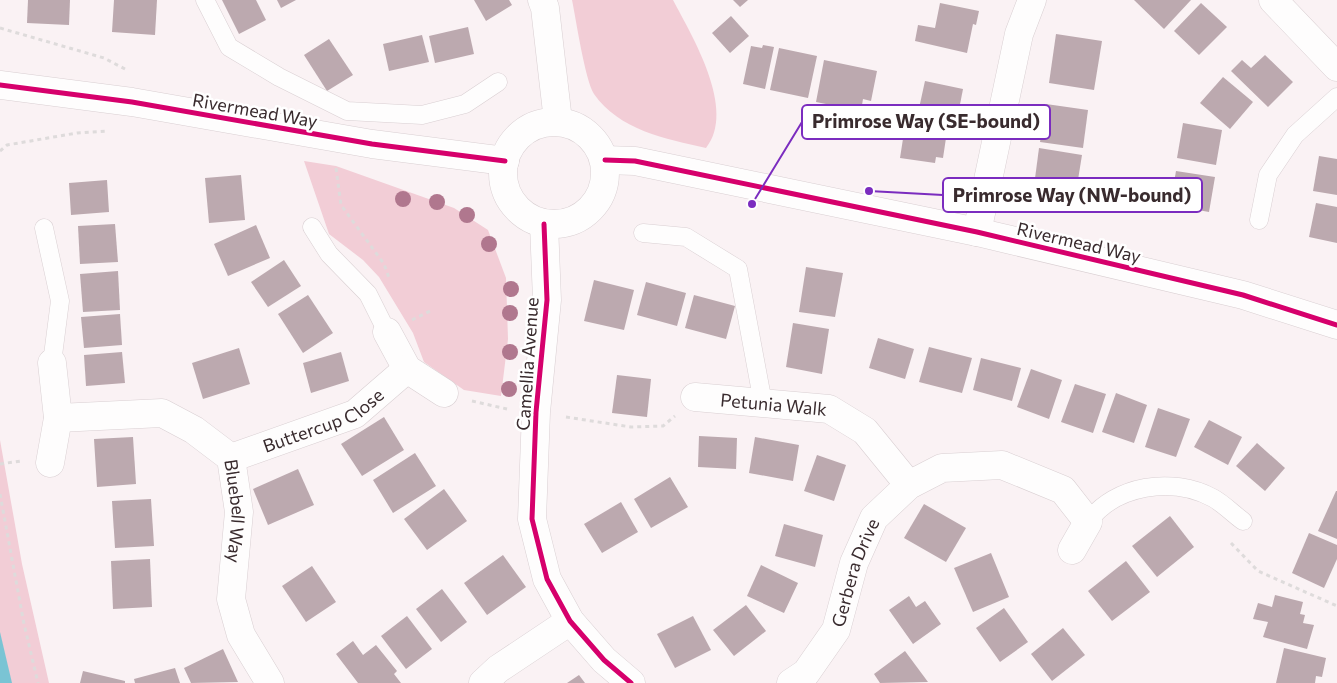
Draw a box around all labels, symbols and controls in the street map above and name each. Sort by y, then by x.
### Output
street label: Rivermead Way [191,88,319,132]
callout: Primrose Way (SE-bound) [802,105,1050,139]
text: Primrose Way (SE-bound) [812,109,1040,132]
callout: Primrose Way (NW-bound) [943,178,1202,212]
text: Primrose Way (NW-bound) [953,183,1191,206]
street label: Rivermead Way [1015,217,1143,267]
street label: Camellia Avenue [511,297,543,431]
street label: Buttercup Close [260,383,388,457]
street label: Petunia Walk [719,388,828,420]
street label: Bluebell Way [220,458,250,564]
street label: Gerbera Drive [826,515,884,629]

